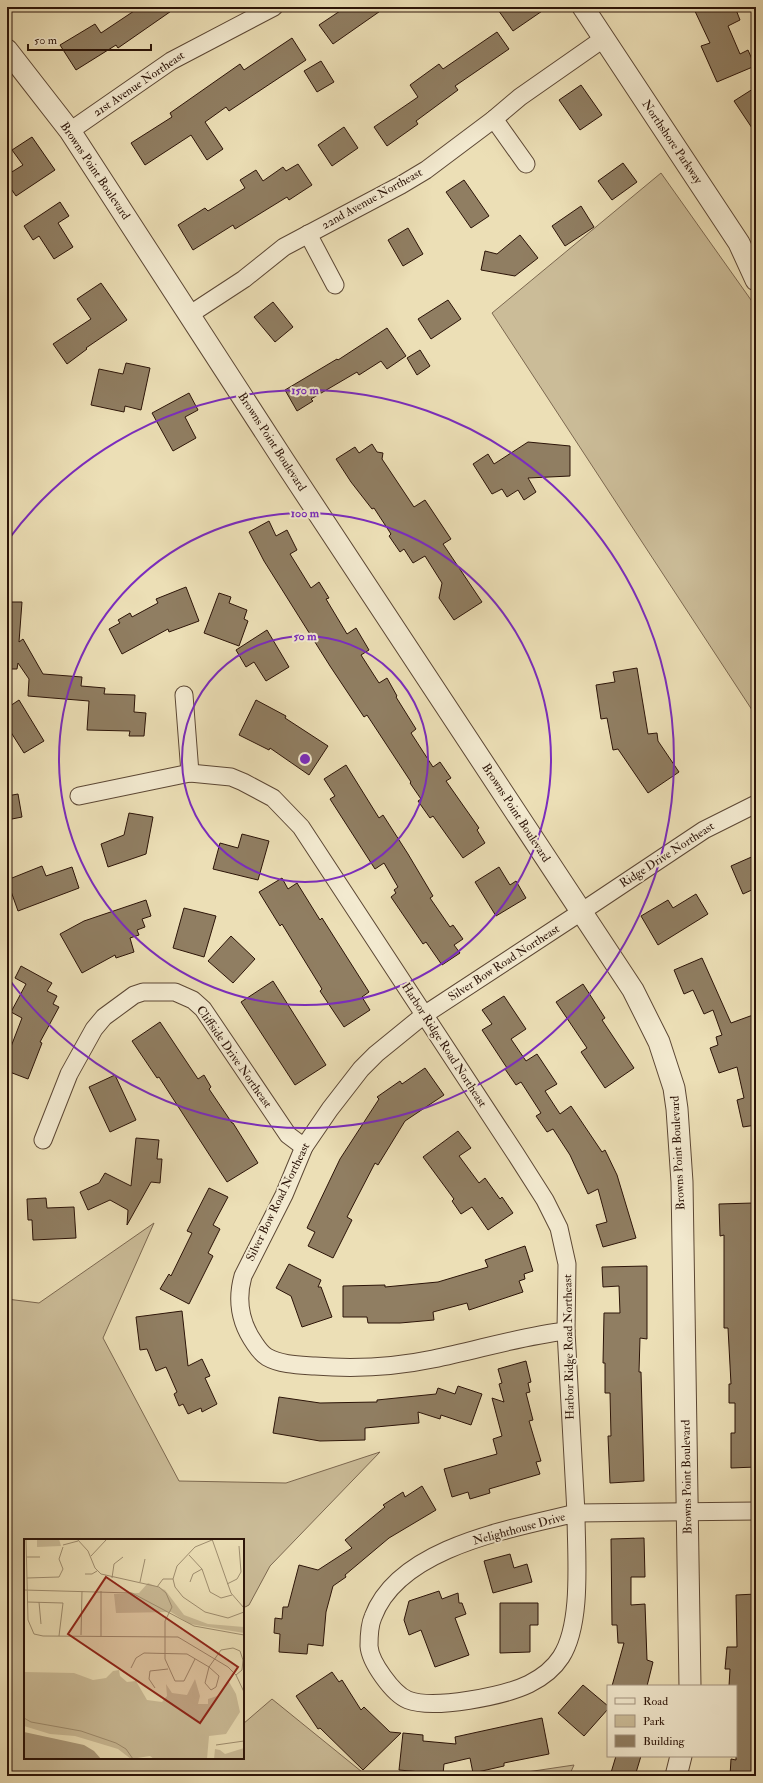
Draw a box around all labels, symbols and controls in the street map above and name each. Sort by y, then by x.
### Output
scale bar [28,26,151,52]
text: 50 m [34,33,58,48]
street label: 21st Avenue Northeast [90,48,188,120]
street label: Northshore Parkway [638,97,706,188]
street label: Browns Point Boulevard [57,119,133,223]
street label: 22nd Avenue Northeast [319,165,425,233]
text: 150 m [291,383,319,398]
street label: Browns Point Boulevard [235,390,310,494]
text: 100 m [291,506,320,521]
text: 50 m [293,629,317,644]
centre of rings [298,752,312,766]
street label: Browns Point Boulevard [479,761,554,865]
street label: Ridge Drive Northeast [617,819,717,891]
street label: Silver Bow Road Northeast [445,921,563,1005]
street label: Harbor Ridge Road Northeast [398,980,490,1110]
street label: Cliffside Drive Northeast [193,1003,275,1111]
street label: Browns Point Boulevard [668,1095,688,1211]
street label: Silver Bow Road Northeast [243,1140,313,1264]
street label: Harbor Ridge Road Northeast [560,1274,578,1420]
street label: Browns Point Boulevard [678,1420,695,1534]
street label: Nelighthouse Drive [471,1509,567,1549]
inset map [24,1539,244,1759]
legend [607,1685,737,1757]
text: Road [643,1694,668,1709]
text: Park [643,1714,665,1729]
text: Building [643,1734,686,1749]

